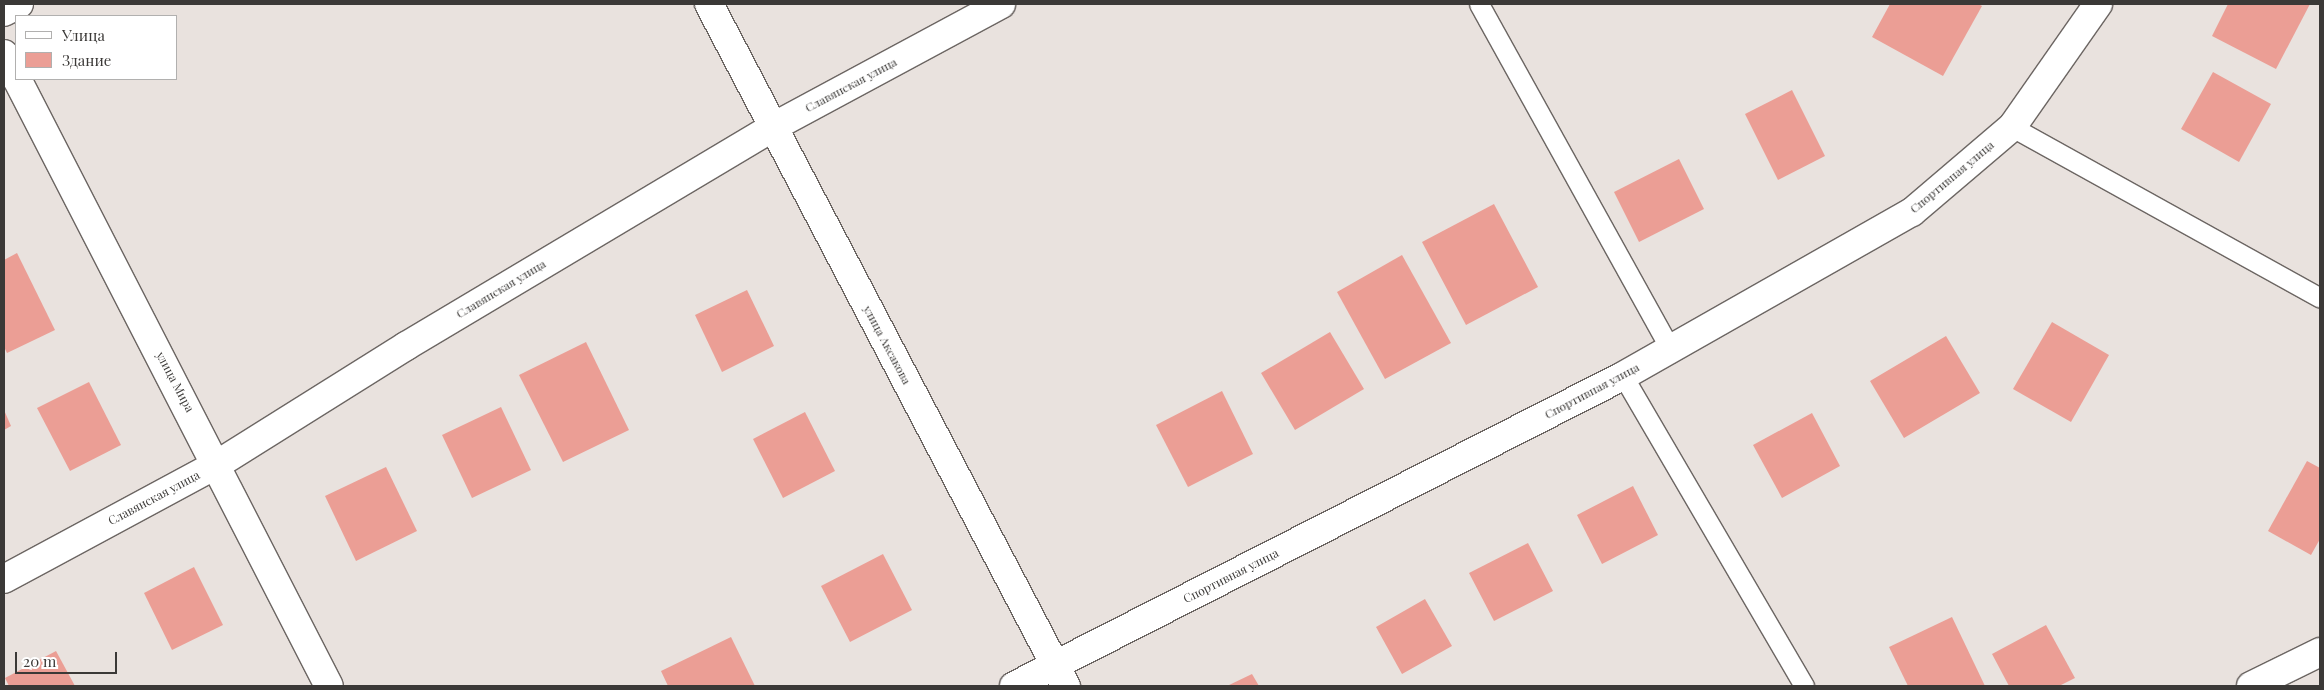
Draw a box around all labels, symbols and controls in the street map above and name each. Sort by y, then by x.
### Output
legend [15,15,178,80]
text: Улица [62,25,105,45]
text: Здание [62,50,111,70]
street label: Славянская улица [803,55,899,115]
street label: Спортивная улица [1907,138,1997,216]
street label: Славянская улица [454,257,548,321]
street label: улица Аксакова [860,303,914,387]
street label: улица Мира [153,349,197,415]
street label: Спортивная улица [1542,360,1642,422]
street label: Славянская улица [106,468,202,528]
street label: Спортивная улица [1181,546,1281,606]
scale bar [18,642,120,674]
text: 20 m [23,651,56,671]

